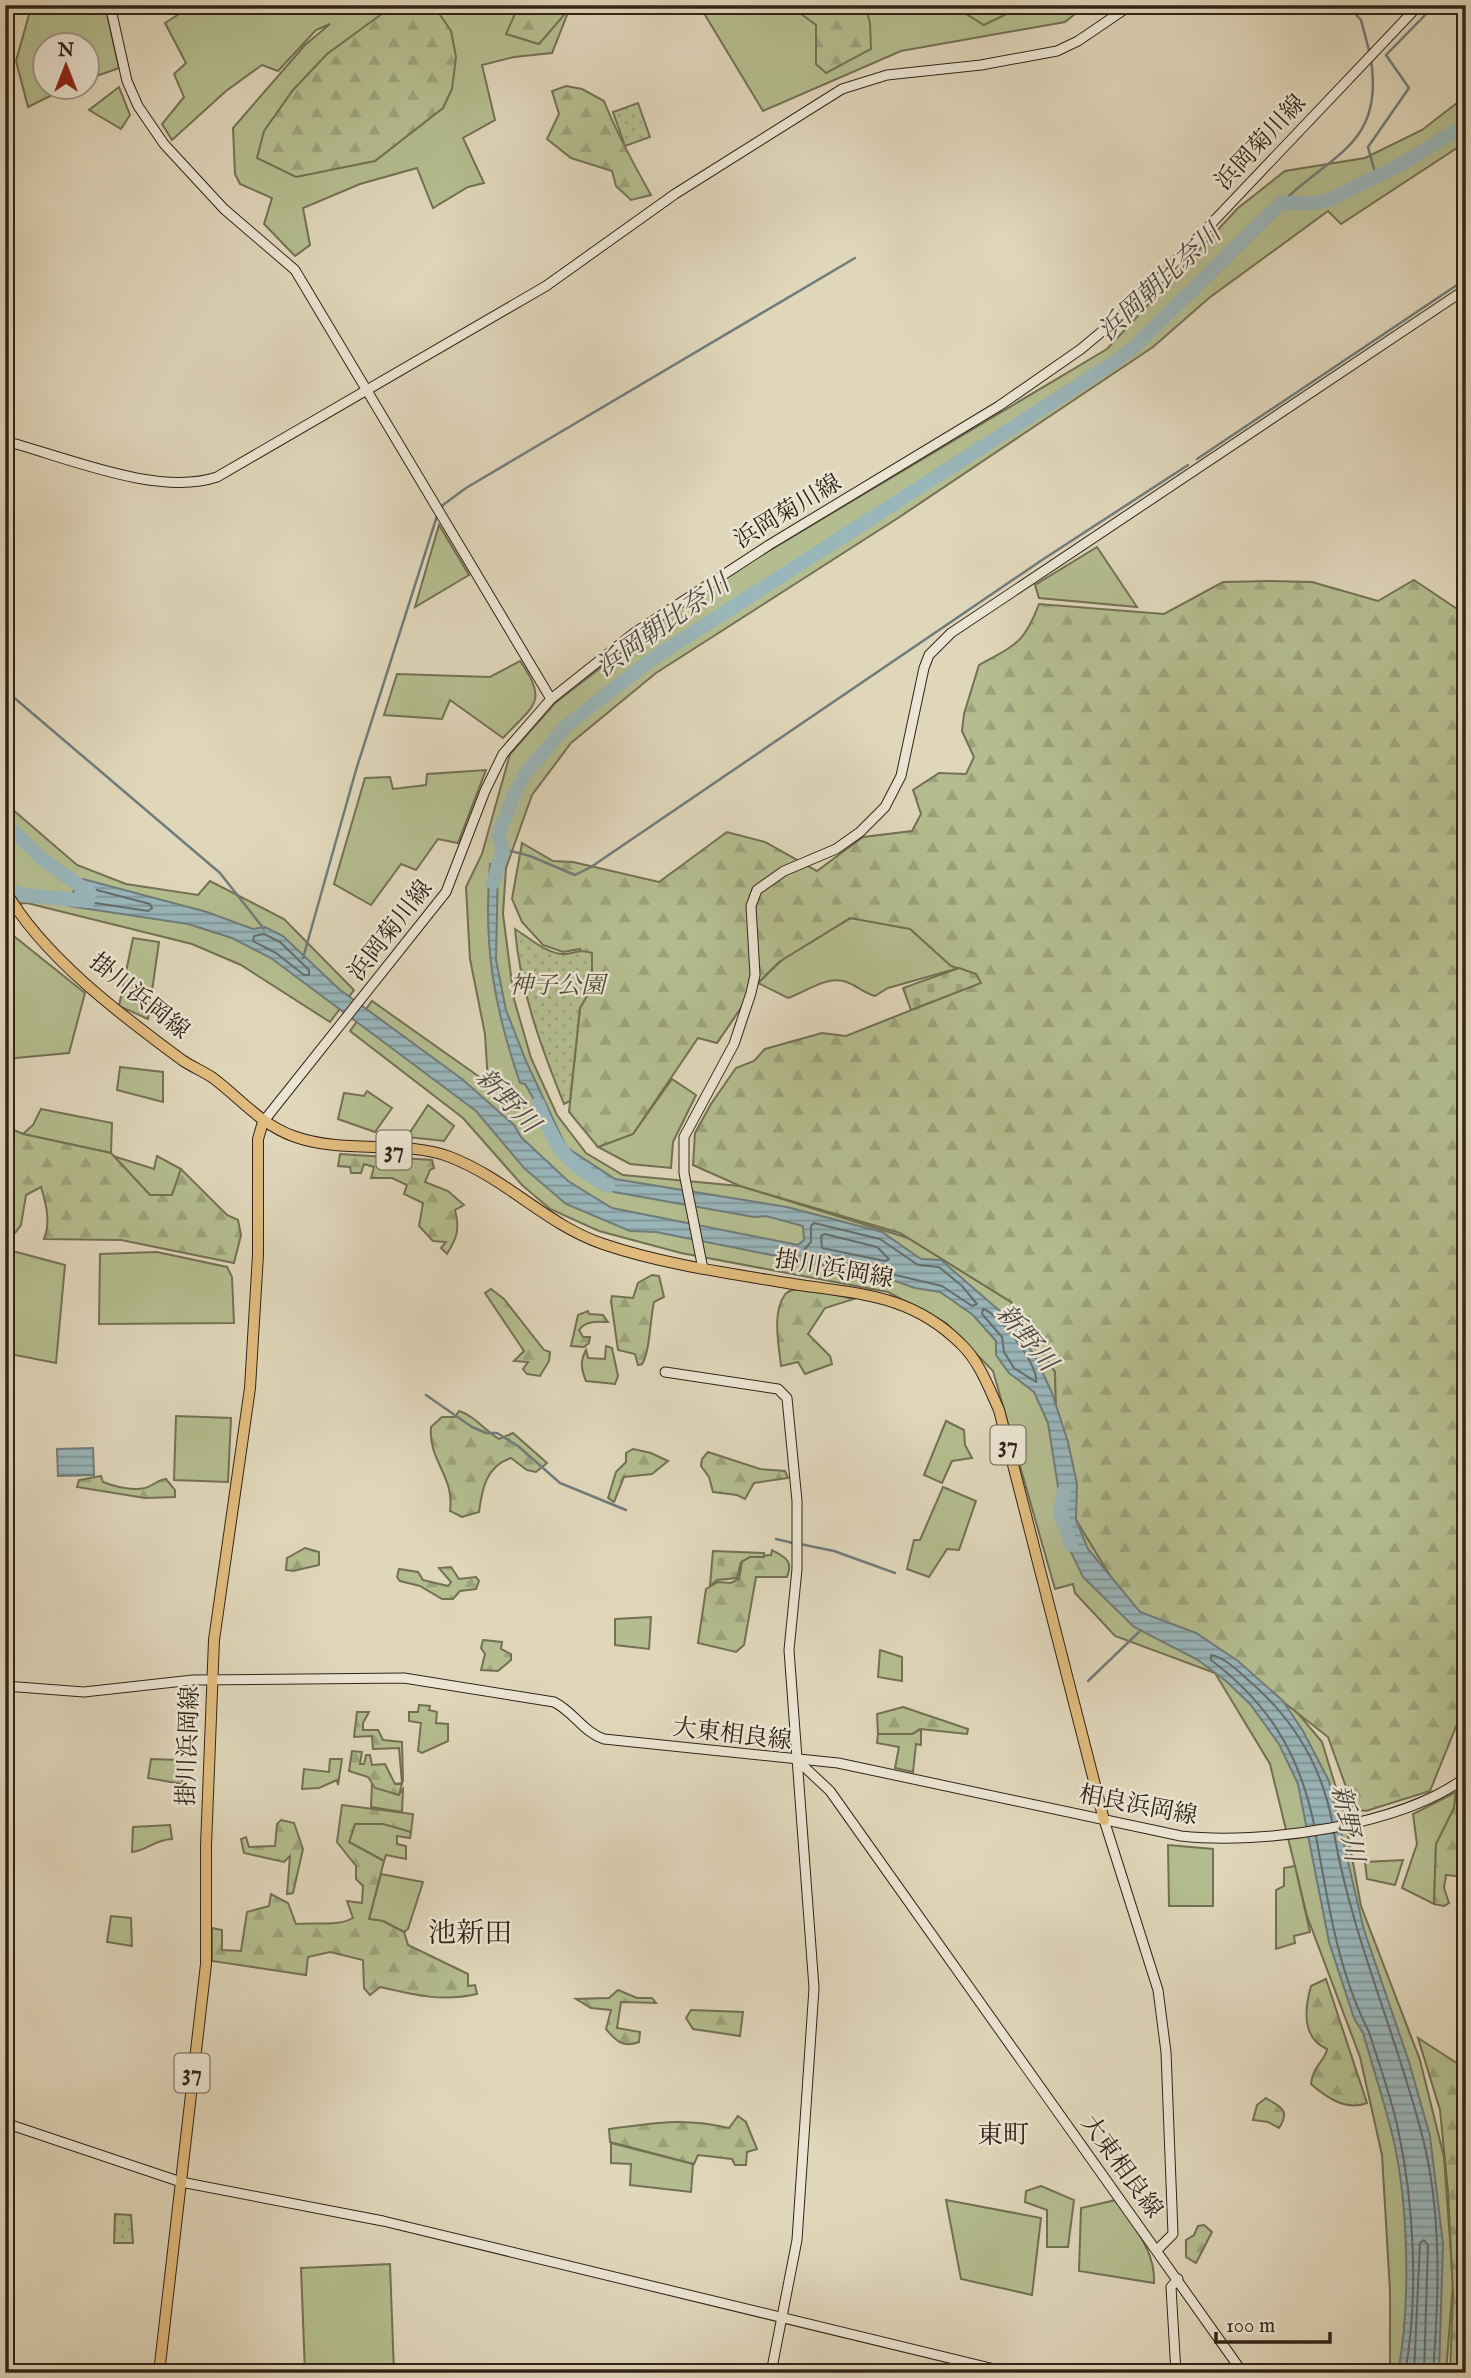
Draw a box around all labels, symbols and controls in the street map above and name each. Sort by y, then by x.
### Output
north arrow [32,32,102,102]
text: N [57,39,75,63]
street label: 浜岡菊川線 [1209,89,1313,197]
water label: 浜岡朝比奈川 [1092,216,1230,348]
street label: 浜岡菊川線 [729,468,847,556]
water label: 浜岡朝比奈川 [590,566,739,684]
street label: 浜岡菊川線 [342,874,440,988]
street label: 掛川浜岡線 [83,947,195,1047]
park label: 神子公園 [509,971,609,1002]
water label: 新野川 [468,1061,548,1143]
road number: 37 [376,1130,412,1170]
street label: 掛川浜岡線 [772,1244,896,1296]
water label: 新野川 [988,1298,1066,1381]
road number: 37 [990,1426,1026,1464]
street label: 掛川浜岡線 [171,1685,207,1807]
street label: 大東相良線 [671,1712,793,1758]
street label: 相良浜岡線 [1076,1779,1200,1833]
water label: 新野川 [1323,1782,1371,1867]
district label: 池新田 [428,1917,512,1952]
road number: 37 [174,2054,210,2092]
street label: 大東相良線 [1073,2109,1169,2225]
district label: 東町 [977,2119,1029,2152]
scale bar [1216,2301,1329,2345]
text: 100 m [1226,2313,1275,2340]

